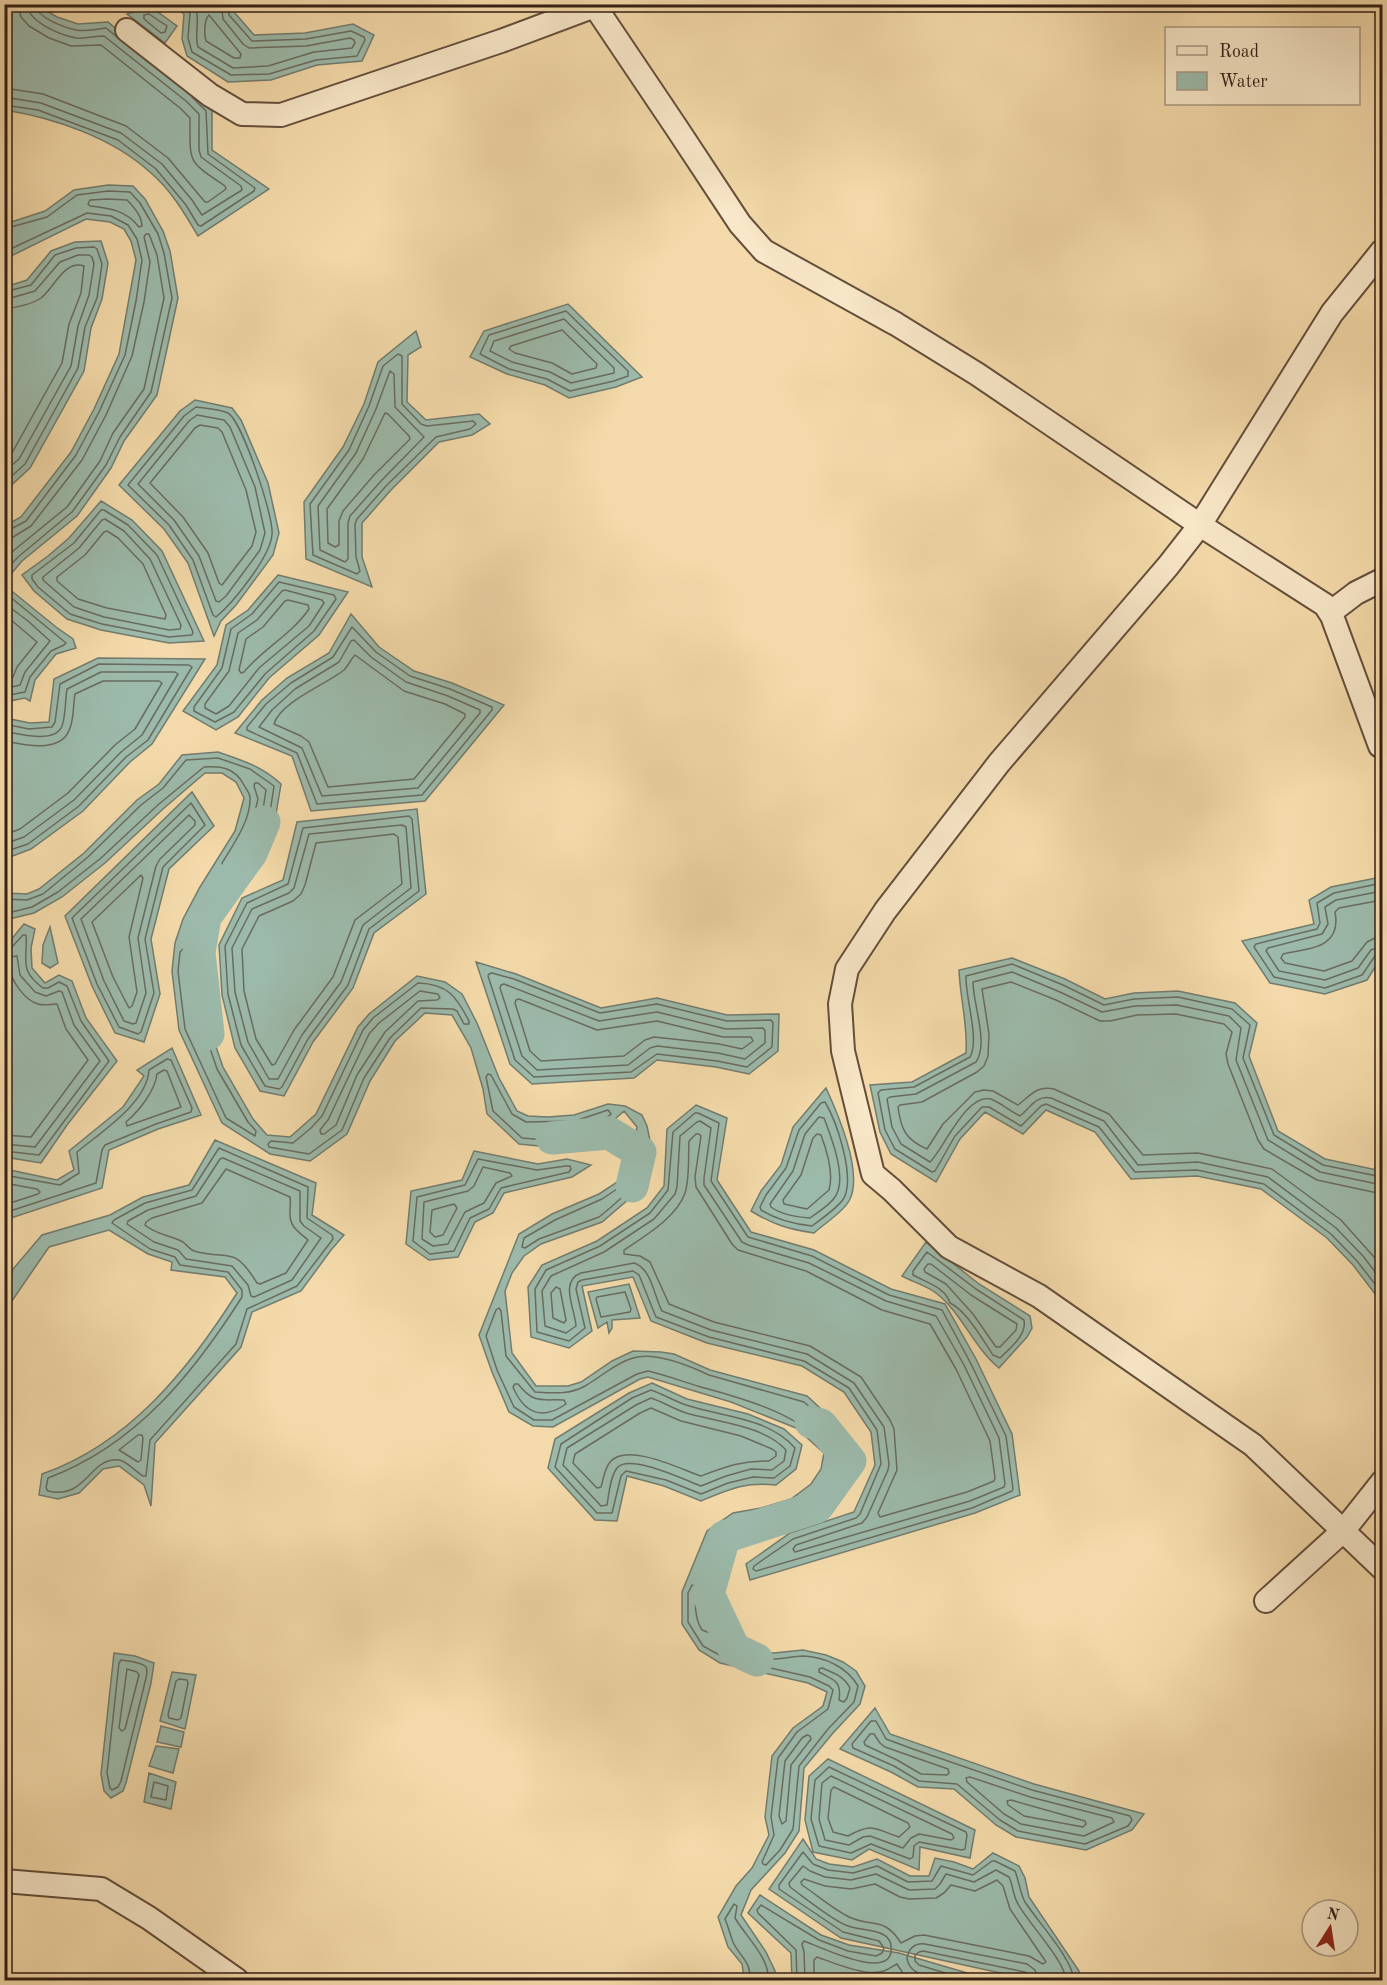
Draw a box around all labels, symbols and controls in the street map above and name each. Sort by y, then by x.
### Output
legend [1165,27,1360,105]
text: Road [1219,43,1259,61]
text: Water [1219,73,1268,91]
north arrow [1300,1898,1360,1958]
text: N [1325,1906,1341,1925]

